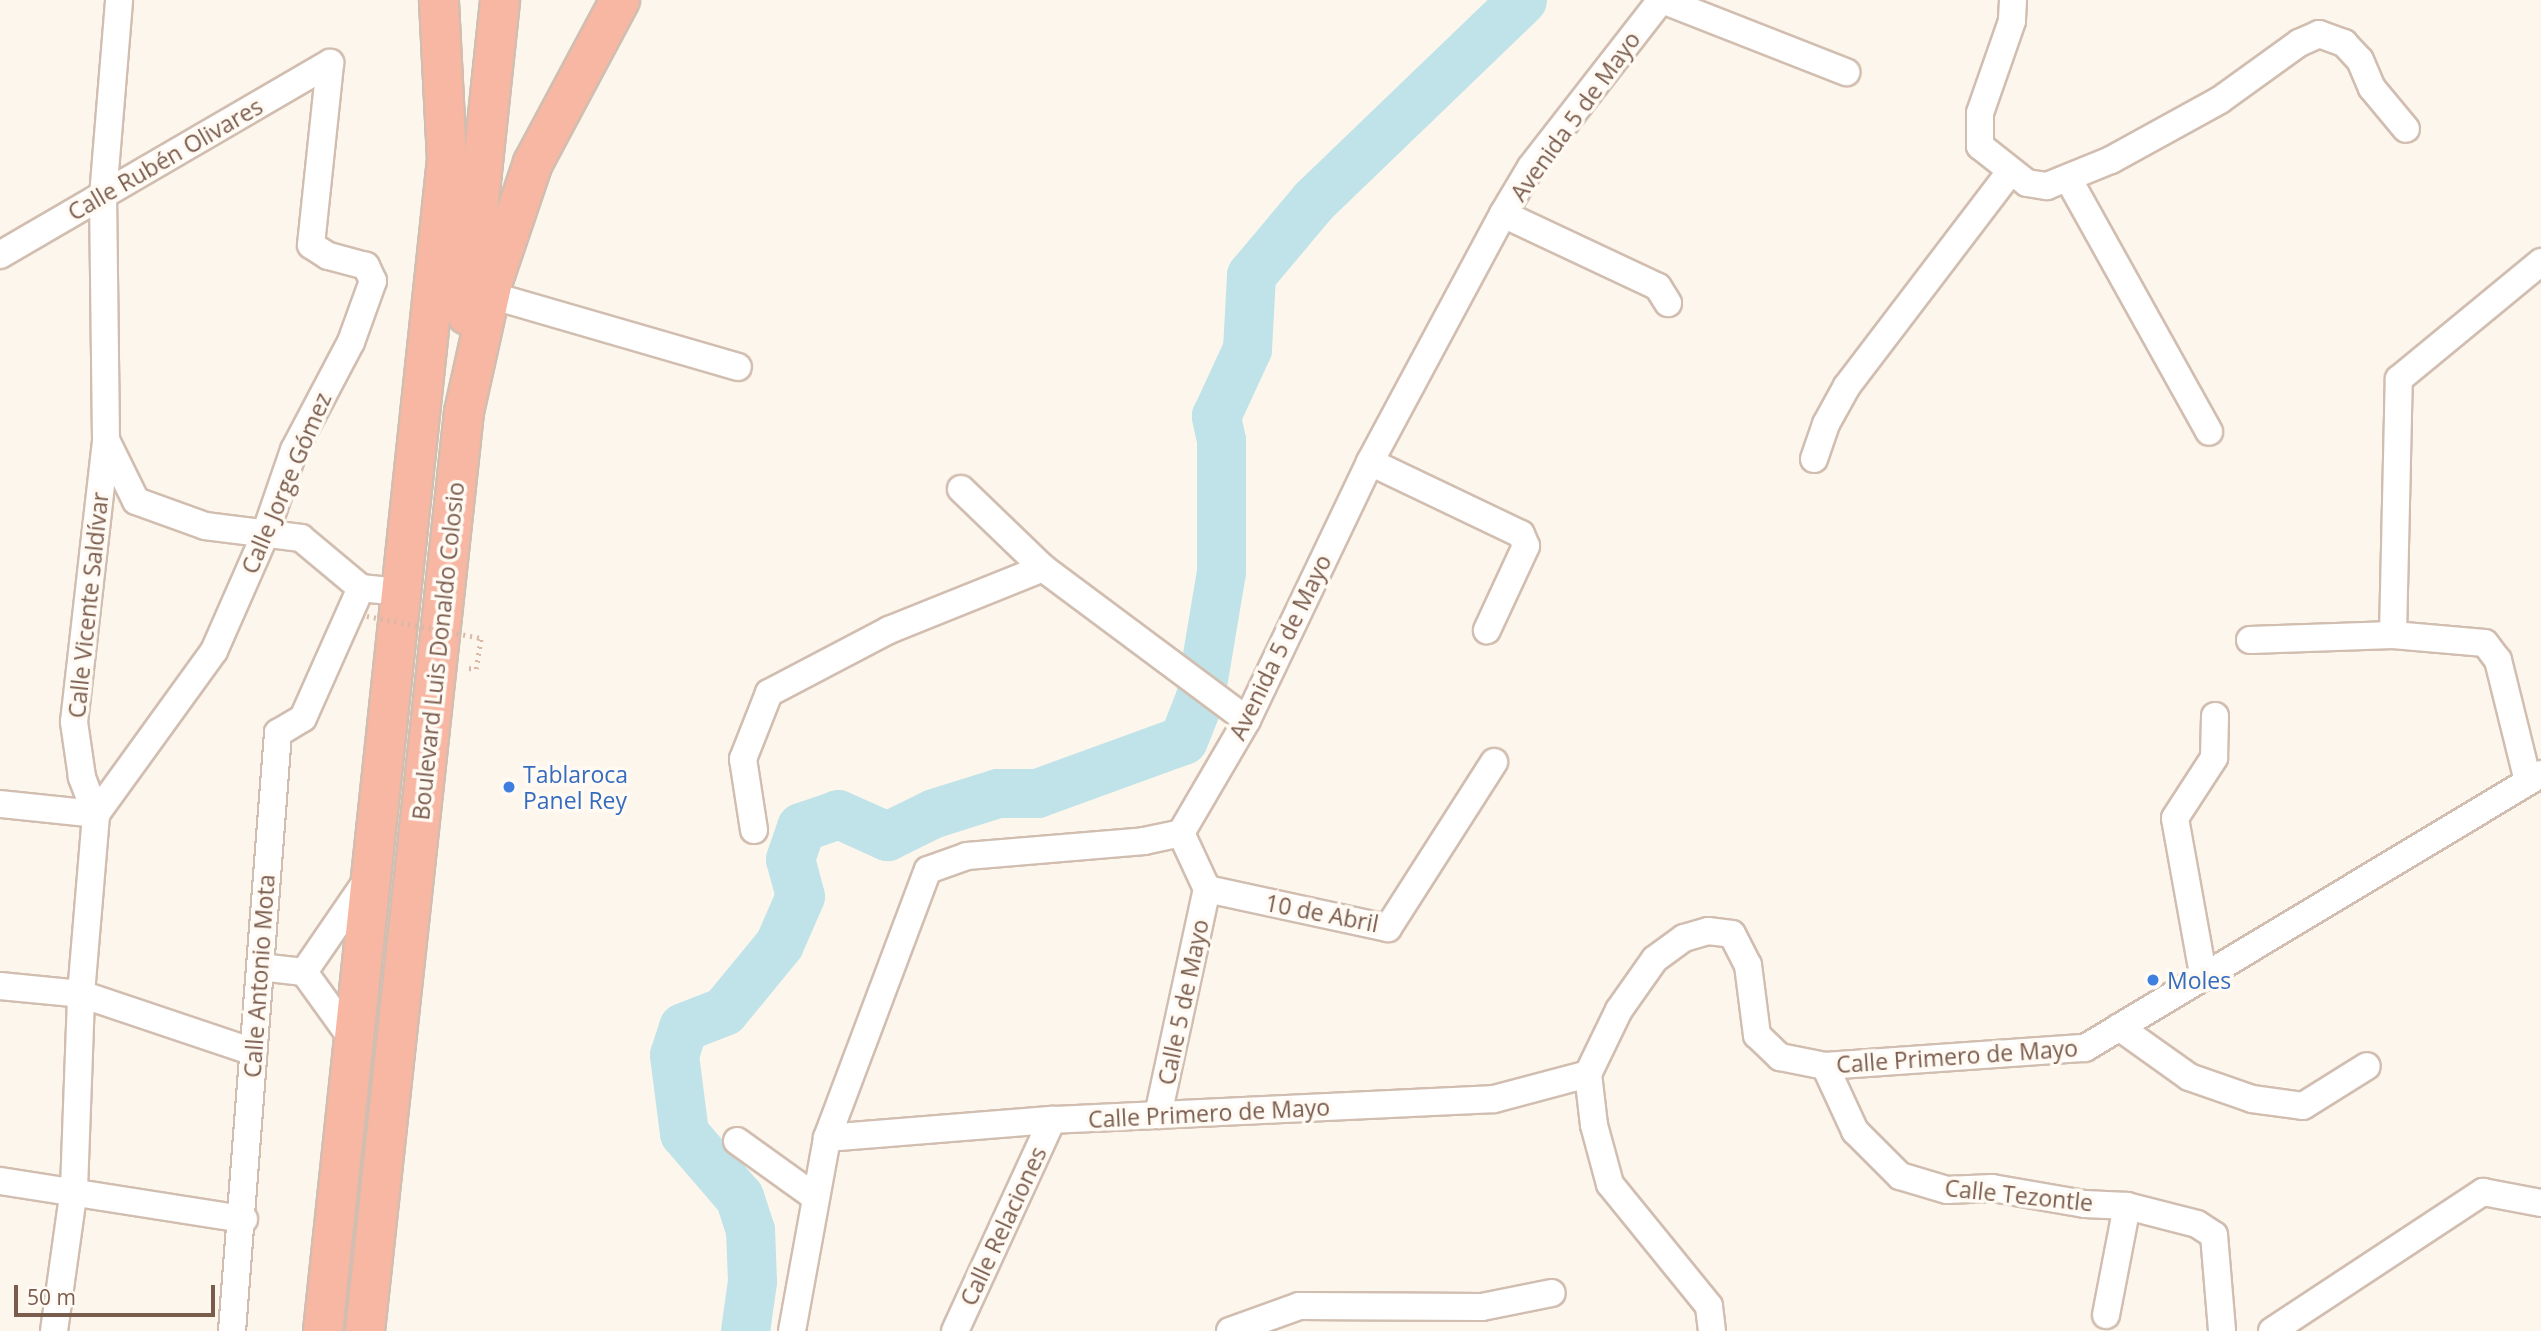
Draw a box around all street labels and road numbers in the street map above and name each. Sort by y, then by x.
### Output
street label: Avenida 5 de Mayo [1504,26,1646,206]
street label: Calle Rubén Olivares [63,92,267,226]
street label: Calle Jorge Gómez [235,388,337,578]
street label: Boulevard Luis Donaldo Colosio [407,481,469,821]
street label: Calle Vicente Saldívar [62,491,114,719]
street label: Avenida 5 de Mayo [1223,550,1337,744]
street label: Calle Antonio Mota [238,873,280,1079]
street label: 10 de Abril [1263,888,1381,938]
street label: Calle 5 de Mayo [1152,917,1214,1087]
street label: Calle Primero de Mayo [1835,1034,2079,1078]
street label: Calle Primero de Mayo [1087,1093,1331,1133]
street label: Calle Relaciones [954,1142,1052,1310]
street label: Calle Tezontle [1943,1173,2095,1217]

